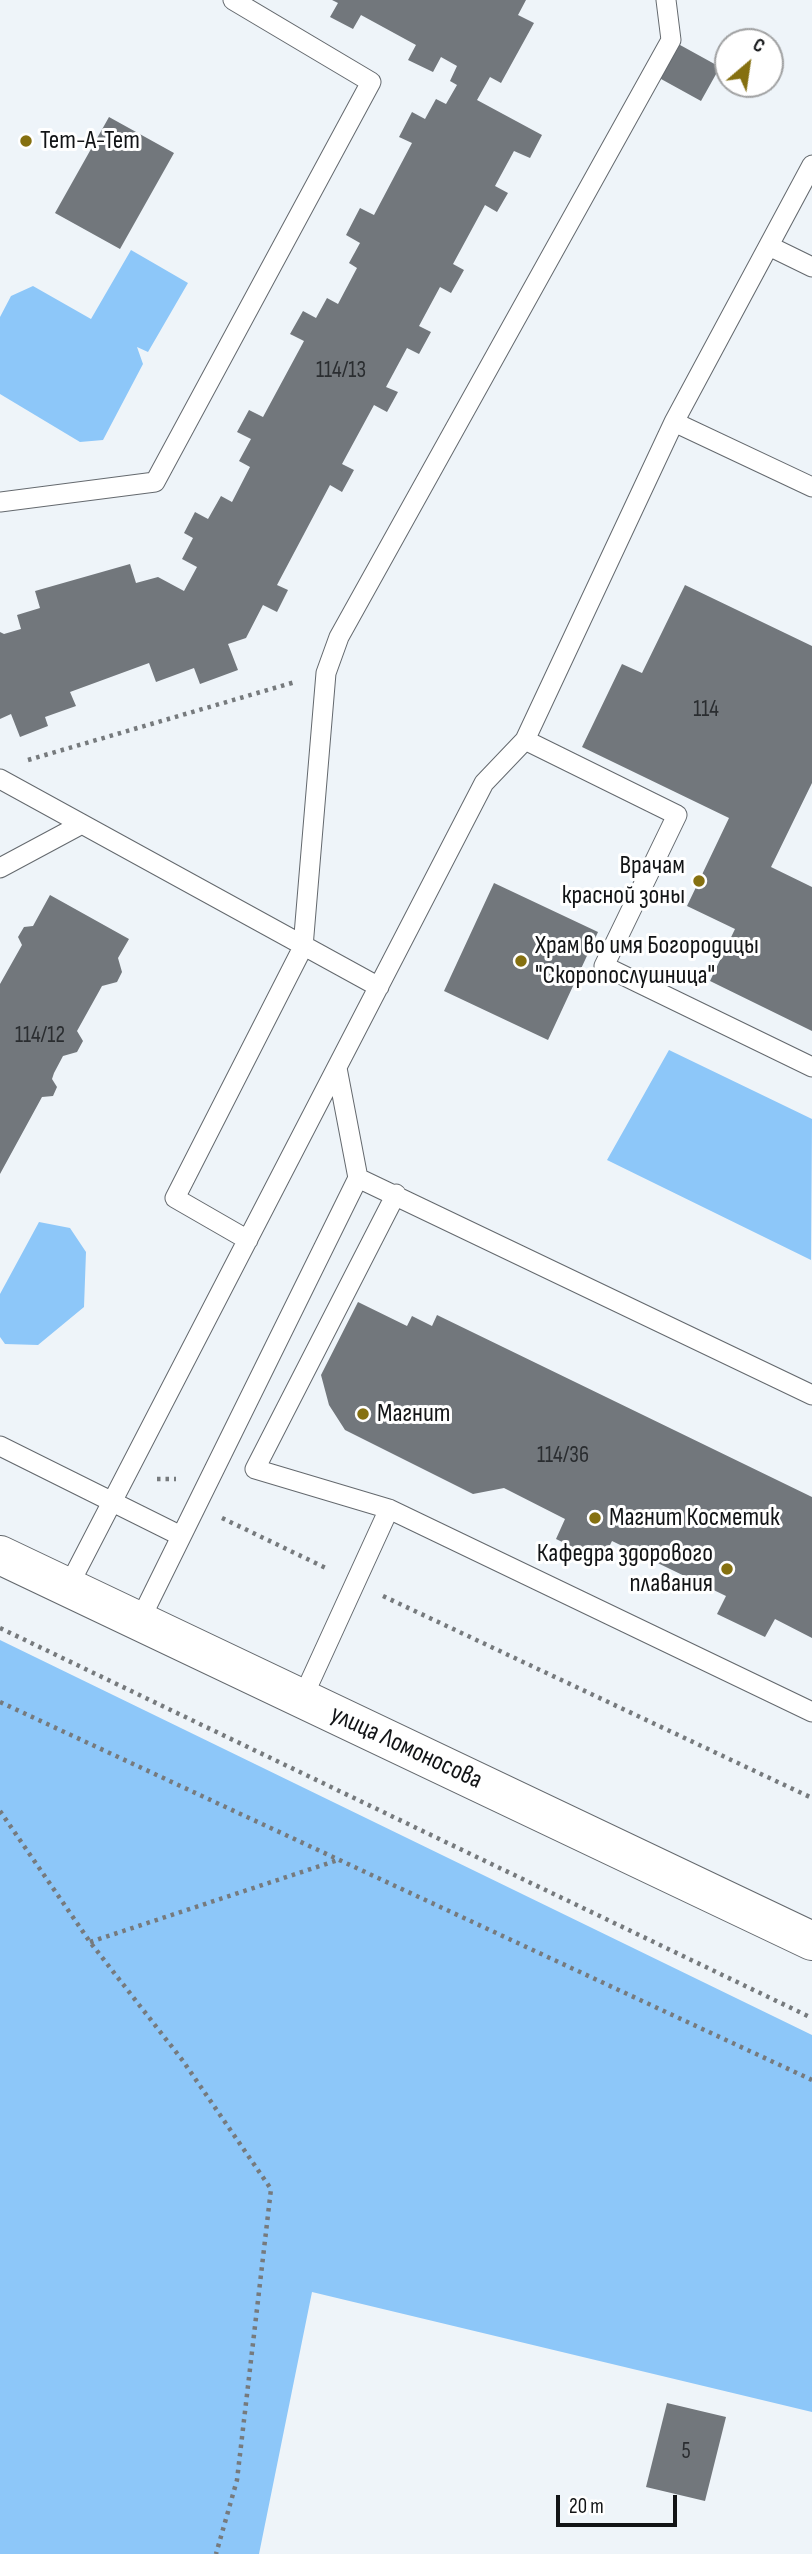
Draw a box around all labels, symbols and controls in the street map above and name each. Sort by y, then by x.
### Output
north arrow [714,28,784,98]
text: С [749,34,768,58]
place label: Тет-А-Тет [40,125,140,157]
marker: Тет-А-Тет [18,133,34,149]
house number: 114/13 [316,357,366,385]
house number: 114 [693,696,719,724]
place label: Врачам красной зоны [562,850,685,912]
marker: Врачам красной зоны [691,873,707,889]
place label: Храм во имя Богородицы "Скоропослушница" [535,930,759,992]
marker: Храм во имя Богородицы "Скоропослушница" [513,953,529,969]
house number: 114/12 [15,1022,65,1050]
place label: Магнит [377,1398,450,1430]
marker: Магнит [355,1406,371,1422]
house number: 114/36 [537,1442,589,1470]
place label: Магнит Косметик [609,1502,780,1534]
marker: Магнит Косметик [587,1510,603,1526]
place label: Кафедра здорового плавания [537,1538,713,1600]
marker: Кафедра здорового плавания [719,1561,735,1577]
street label: улица Ломоносова [325,1699,487,1797]
house number: 5 [681,2438,691,2466]
scale bar [560,2480,681,2524]
text: 20 m [569,2494,604,2519]

